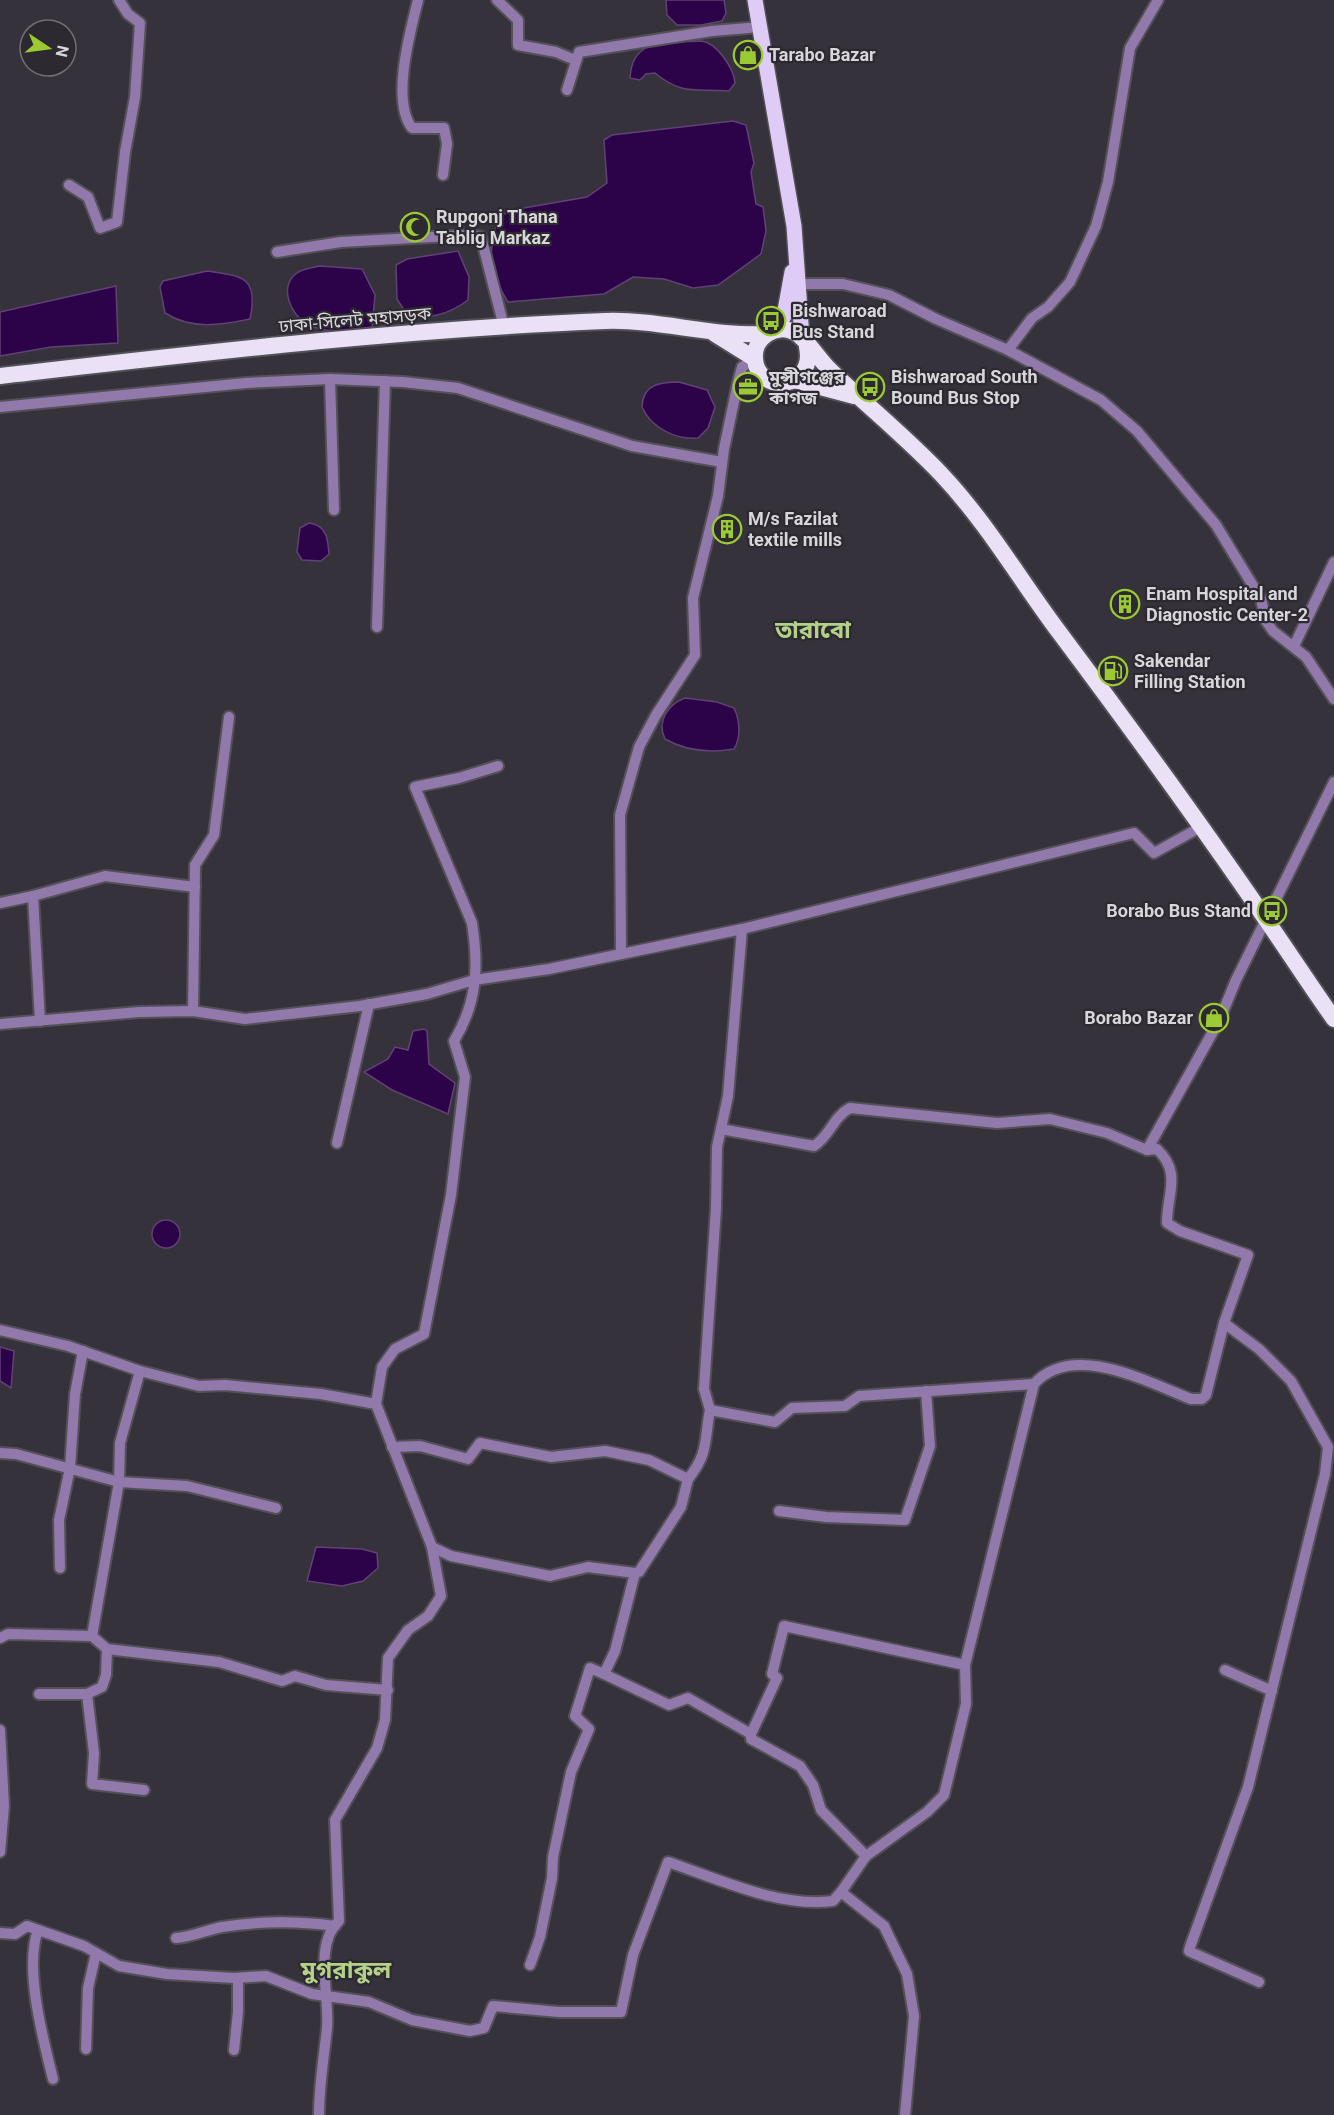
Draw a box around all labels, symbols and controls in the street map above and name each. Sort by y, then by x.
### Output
north arrow [18,18,78,78]
shop icon: Tarabo Bazar [732,39,764,71]
text: N [52,44,73,59]
place label: Tarabo Bazar [769,44,876,65]
place label: Rupgonj Thana Tablig Markaz [436,206,558,248]
mosque icon: Rupgonj Thana Tablig Markaz [399,211,431,243]
place label: Bishwaroad Bus Stand [792,300,887,342]
street label: ঢাকা-সিলেট মহাসড়ক [277,302,432,337]
bus stop icon: Bishwaroad Bus Stand [755,305,787,337]
place label: মুন্সীগঞ্জের কাগজ [768,366,846,408]
place label: Bishwaroad South Bound Bus Stop [891,366,1038,408]
office icon: মুন্সীগঞ্জের কাগজ [732,371,764,403]
bus stop icon: Bishwaroad South Bound Bus Stop [854,371,886,403]
place label: M/s Fazilat textile mills [748,508,842,550]
building icon: M/s Fazilat textile mills [711,513,743,545]
place label: Enam Hospital and Diagnostic Center-2 [1146,583,1308,625]
building icon: Enam Hospital and Diagnostic Center-2 [1109,588,1141,620]
district label: তারাবো [774,616,852,644]
place label: Sakendar Filling Station [1134,650,1246,692]
fuel station icon: Sakendar Filling Station [1097,655,1129,687]
bus stop icon: Borabo Bus Stand [1256,895,1288,927]
place label: Borabo Bus Stand [1106,900,1251,921]
shop icon: Borabo Bazar [1198,1002,1230,1034]
place label: Borabo Bazar [1084,1007,1193,1028]
district label: মুগরাকুল [300,1956,392,1984]

